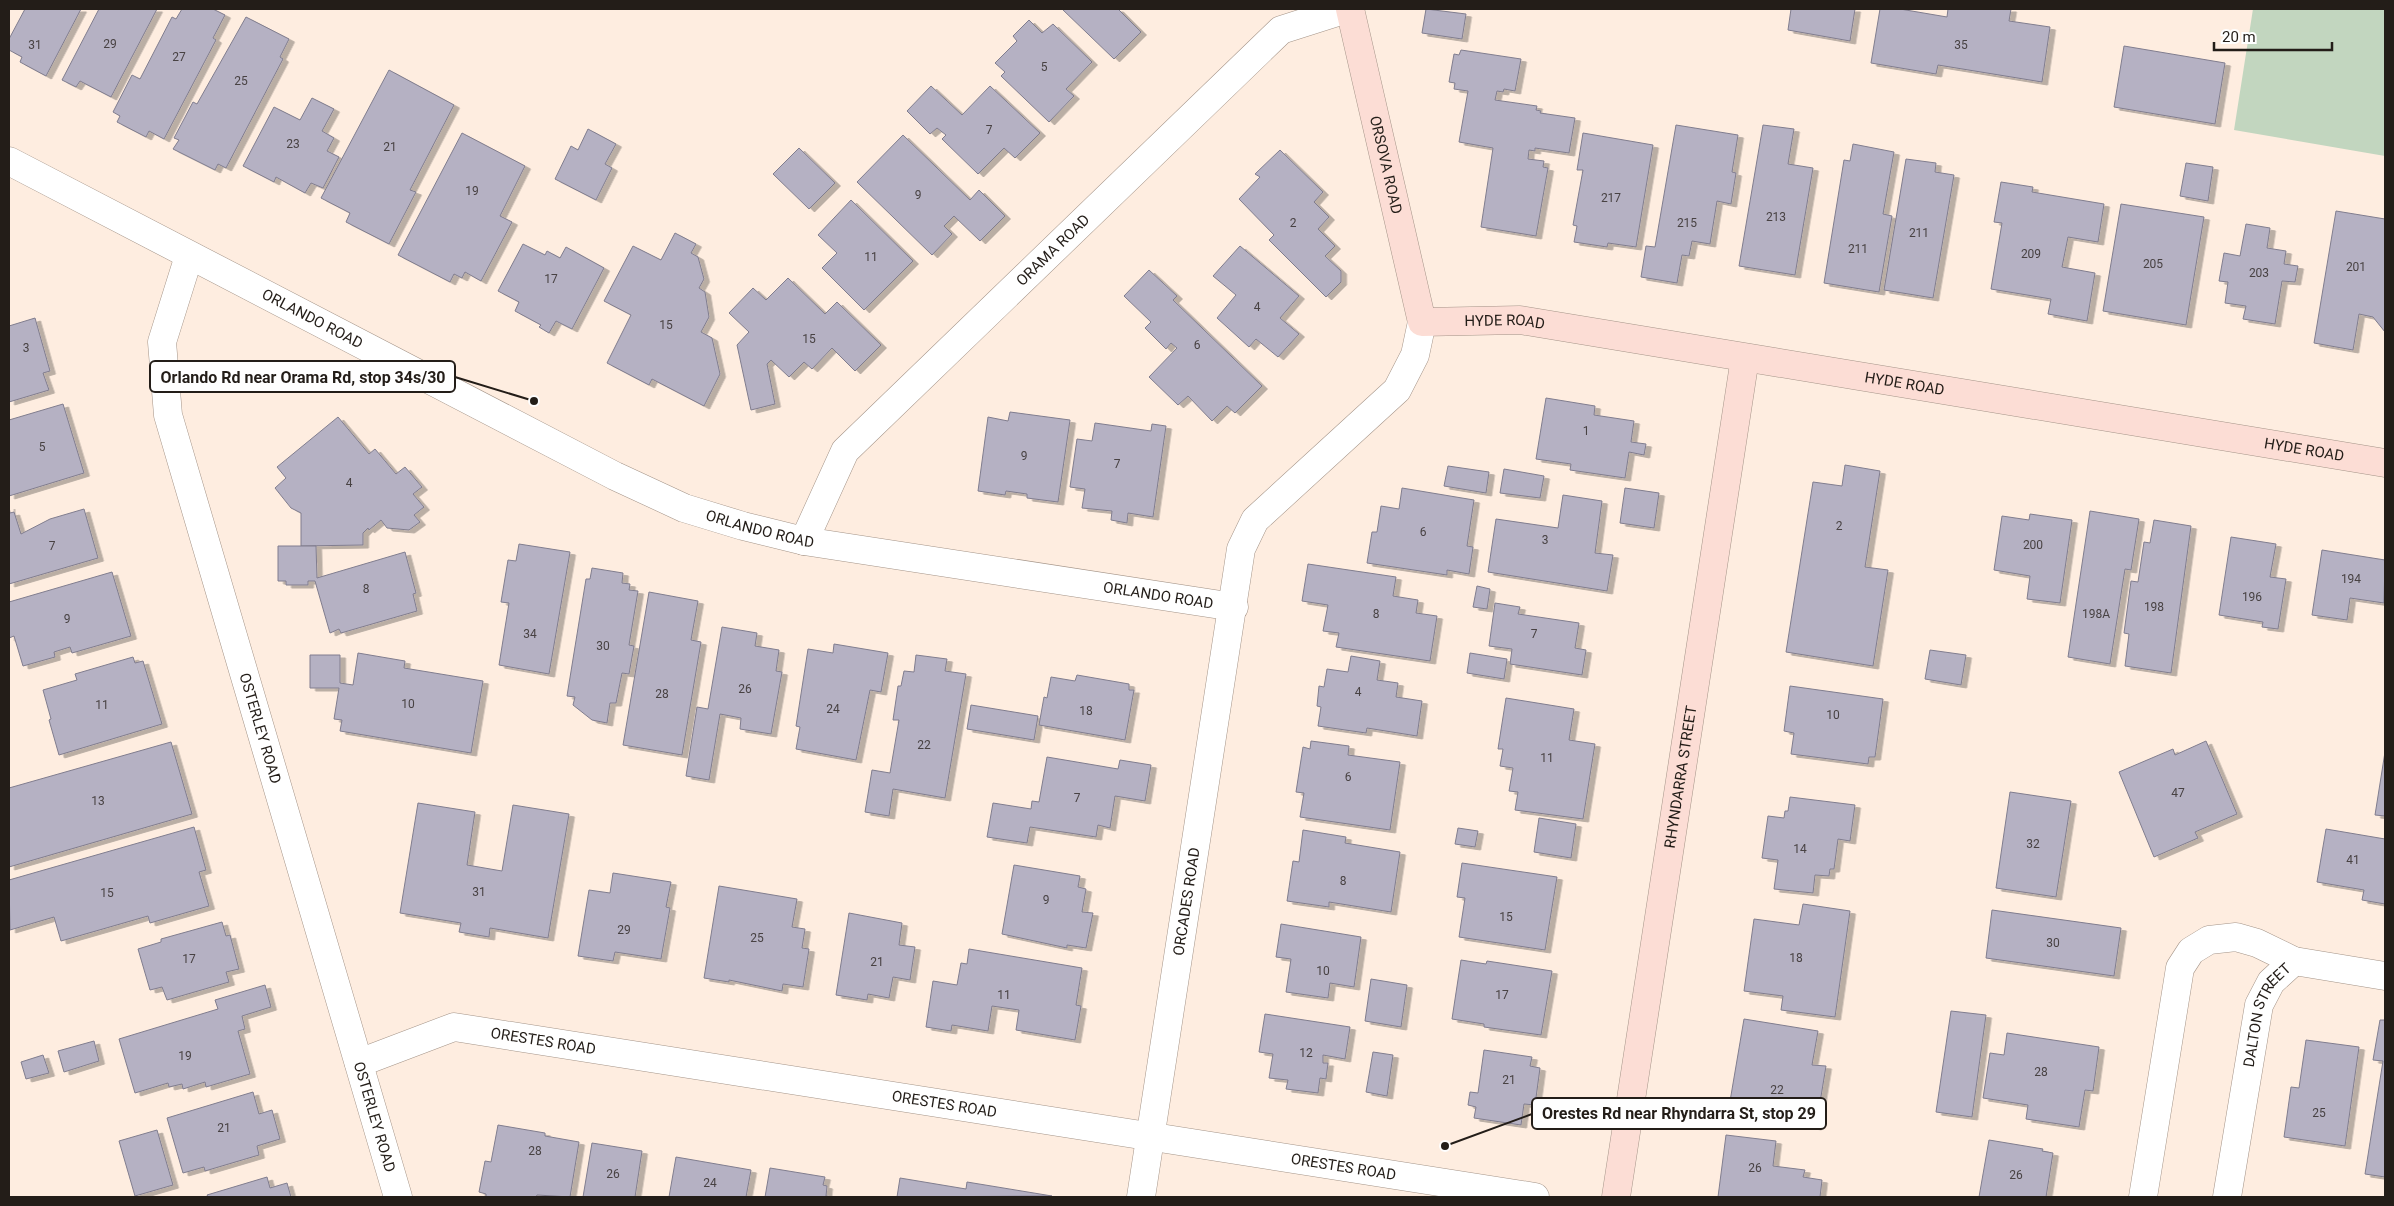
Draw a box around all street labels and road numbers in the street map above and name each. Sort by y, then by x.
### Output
street label: ORSOVA ROAD [1366,114,1406,216]
street label: ORAMA ROAD [1012,211,1093,290]
street label: ORLANDO ROAD [259,285,366,352]
street label: HYDE ROAD [1464,310,1546,333]
street label: HYDE ROAD [1863,368,1946,399]
street label: HYDE ROAD [2263,434,2345,465]
street label: ORLANDO ROAD [704,506,815,551]
street label: ORLANDO ROAD [1102,578,1215,613]
street label: OSTERLEY ROAD [235,671,285,786]
street label: RHYNDARRA STREET [1661,704,1700,850]
street label: ORCADES ROAD [1169,846,1204,957]
street label: DALTON STREET [2240,959,2295,1068]
street label: ORESTES ROAD [489,1024,597,1058]
street label: OSTERLEY ROAD [350,1059,399,1174]
street label: ORESTES ROAD [891,1087,998,1121]
street label: ORESTES ROAD [1290,1150,1397,1184]

